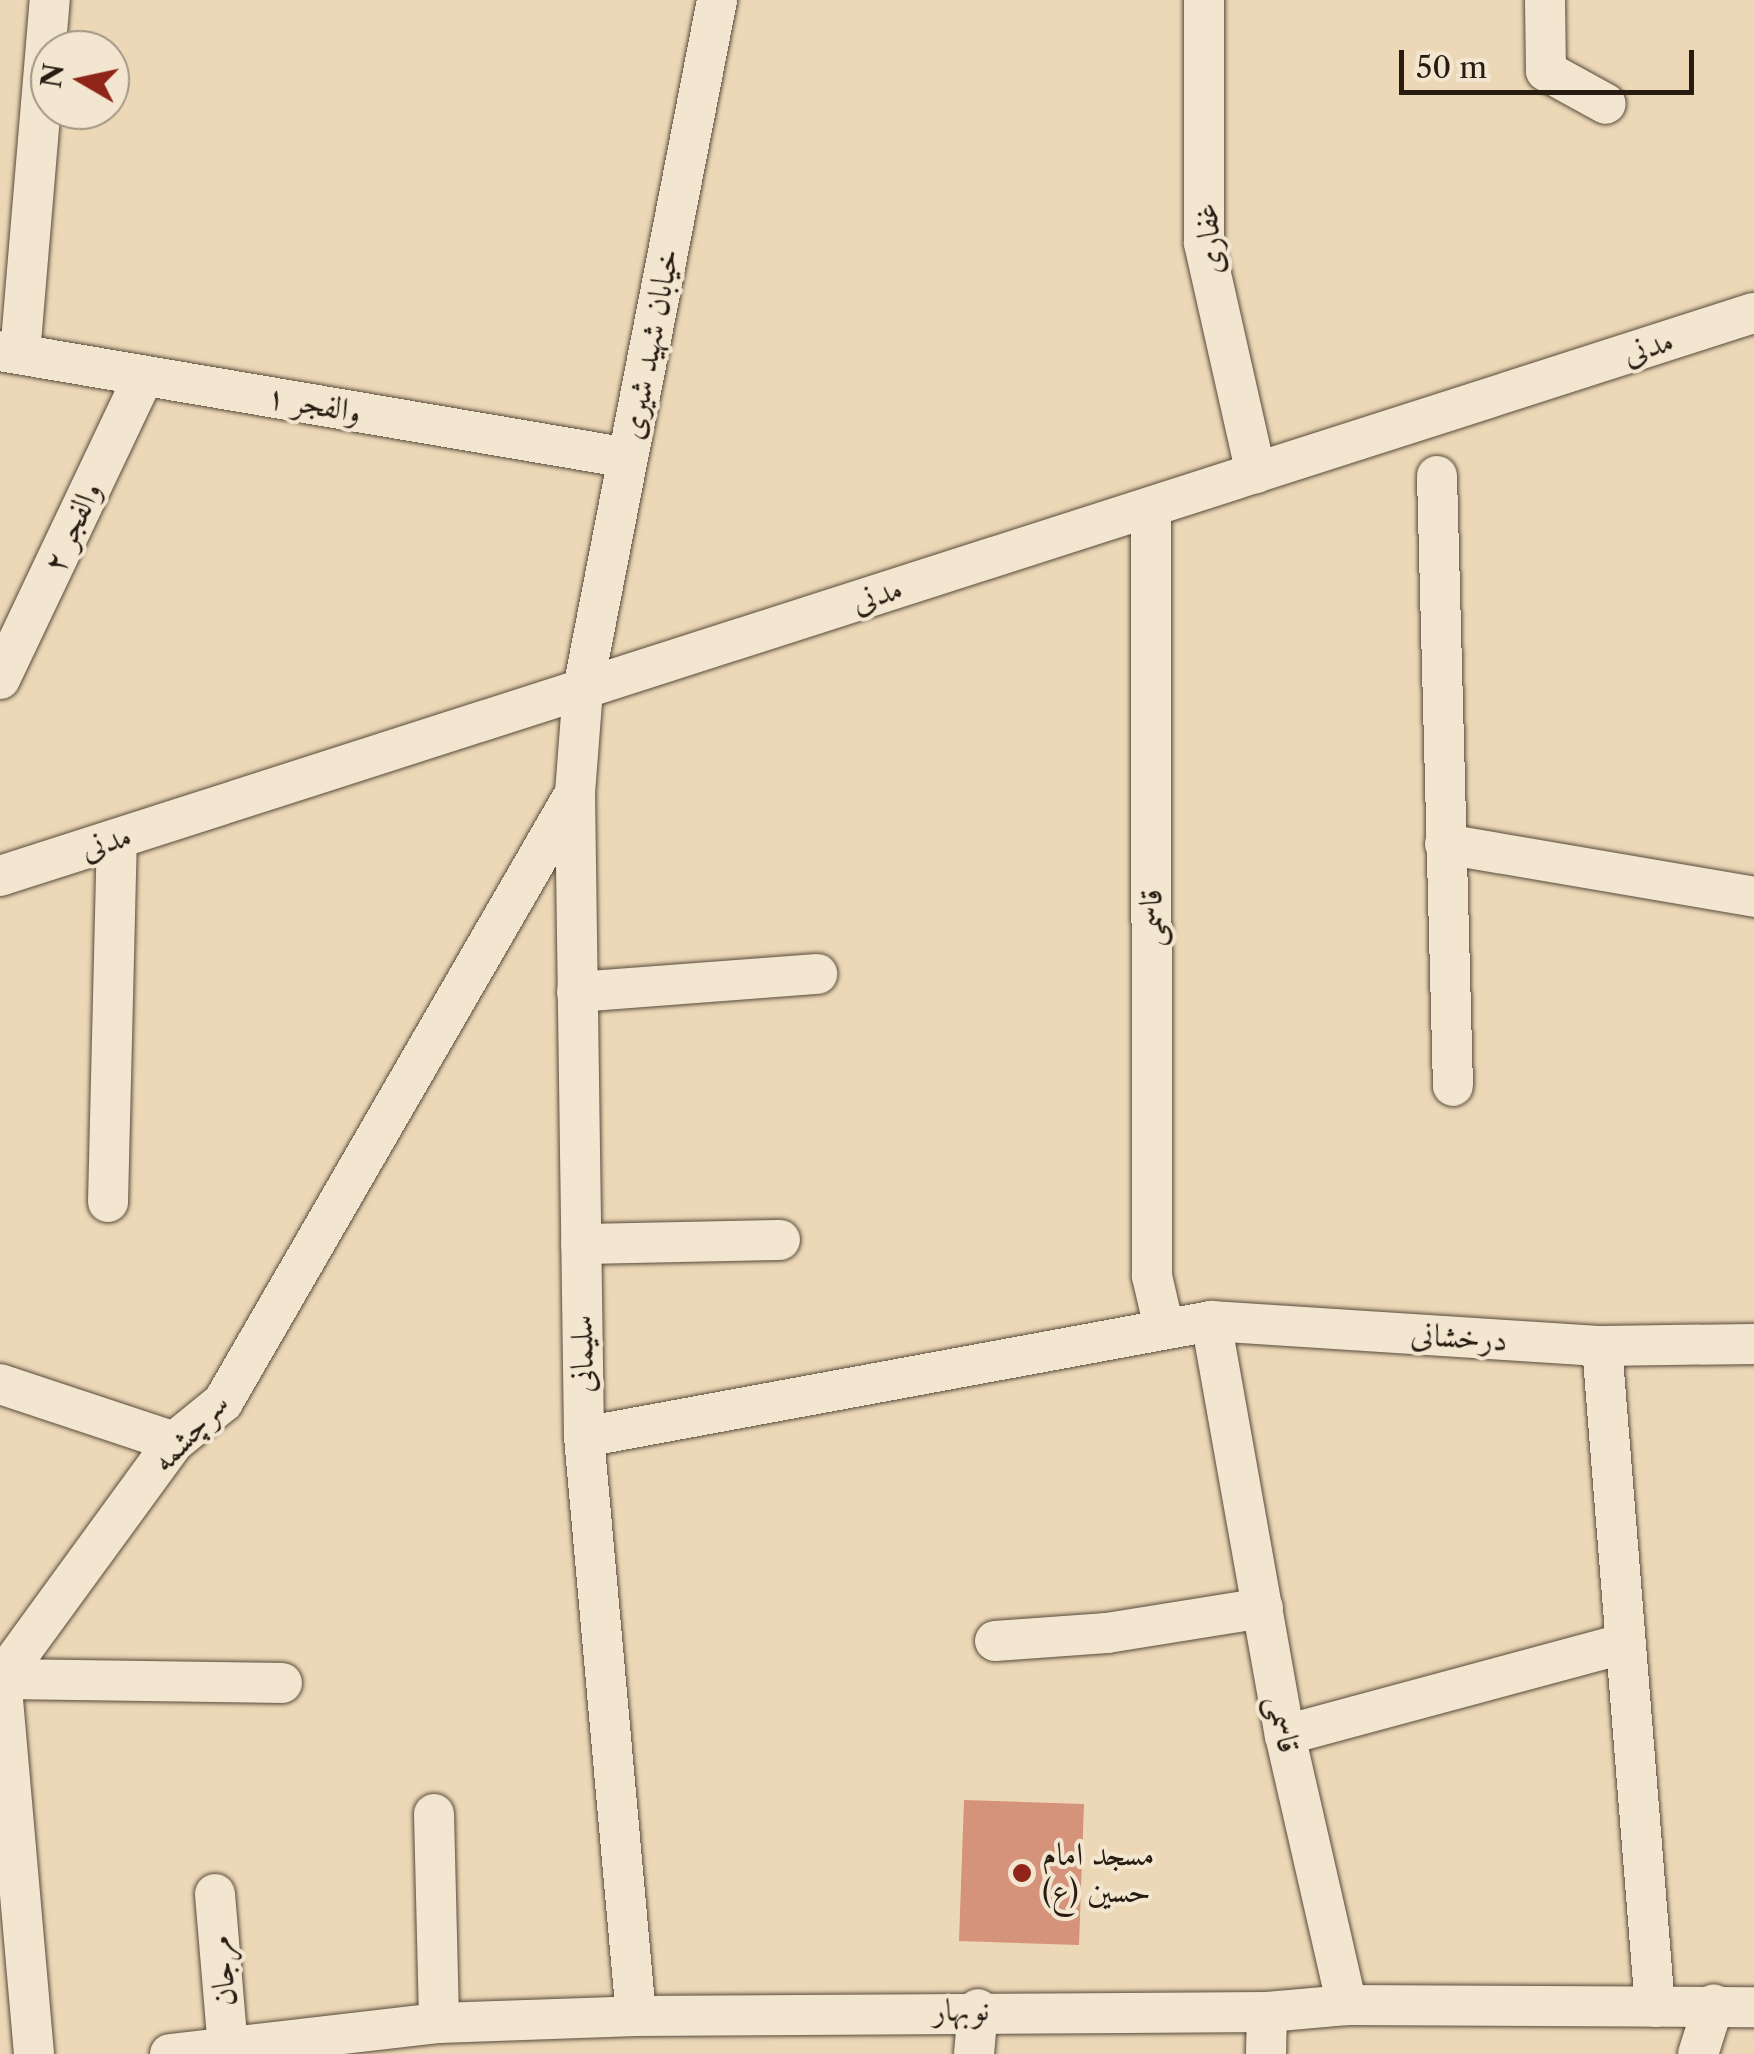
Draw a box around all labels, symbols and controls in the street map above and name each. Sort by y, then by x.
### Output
north arrow [30,30,130,130]
scale bar [1404,30,1699,92]
text: 50 m [1416,49,1487,86]
text: N [34,61,71,90]
street label: غفاری [1186,201,1232,277]
street label: خیابان شهید شیری [613,245,687,443]
street label: مدنی [1618,321,1678,373]
street label: والفجر ۱ [264,377,364,431]
street label: والفجر ۲ [34,476,110,578]
street label: مدنی [847,569,907,621]
street label: مدنی [76,816,136,868]
street label: قاسمی [1132,889,1170,947]
street label: درخشانی [1409,1314,1509,1360]
street label: سلیمانی [562,1315,602,1393]
street label: سرچشمه [144,1384,236,1480]
street label: قاسمی [1260,1692,1308,1756]
place label: مسجد امام حسین (ع) [1042,1836,1154,1911]
marker: مسجد امام حسین (ع) [1011,1862,1033,1884]
street label: مرجان [200,1934,244,2008]
street label: نوبهار [932,1990,990,2030]

